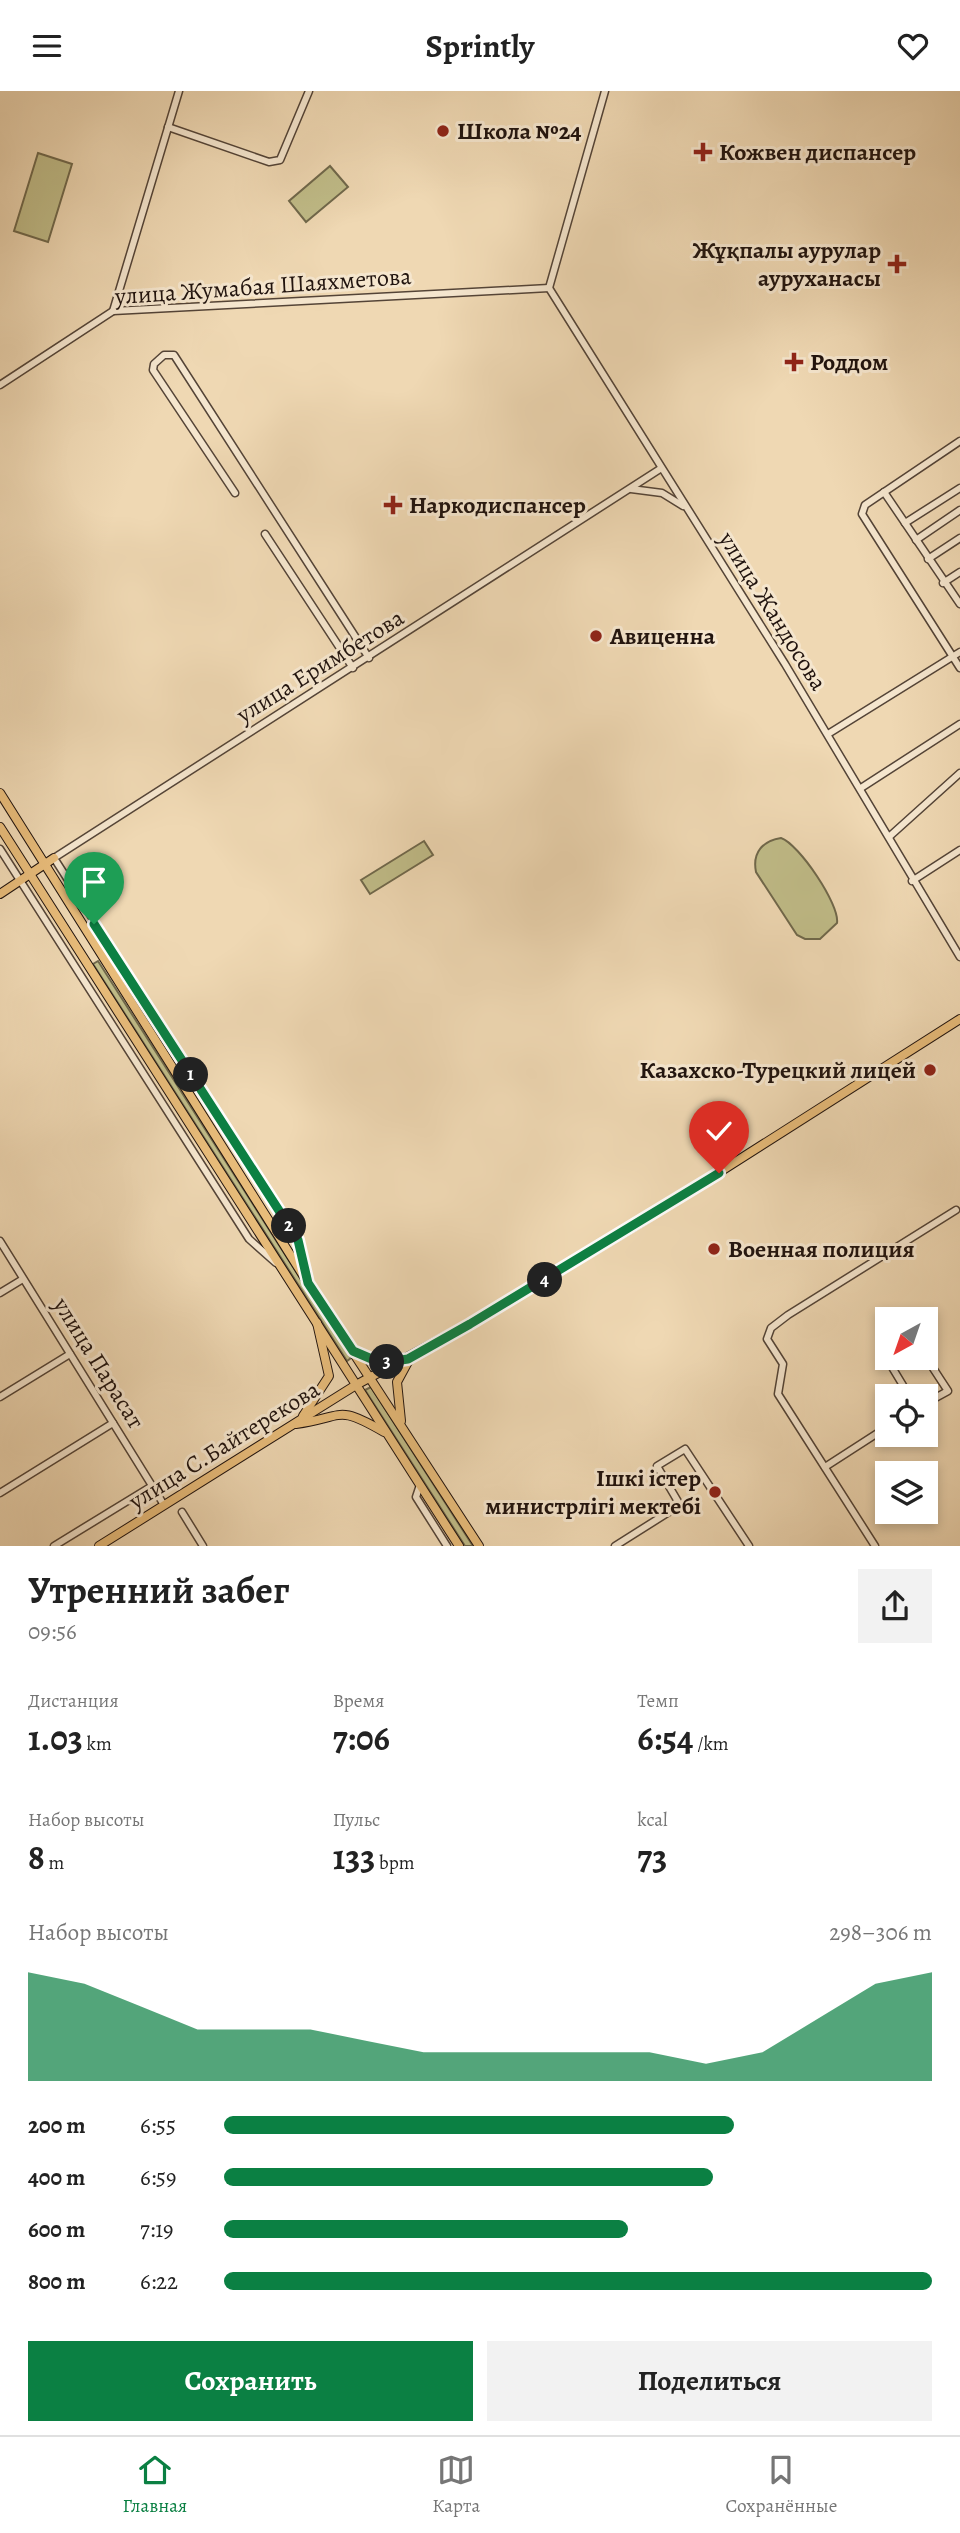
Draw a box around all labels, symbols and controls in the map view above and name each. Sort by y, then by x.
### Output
text: Sprintly [426,24,534,68]
icon: menu [28,27,66,65]
icon: heart [894,27,932,65]
place label: Школа №24 [457,115,582,147]
marker: Школа №24 [435,123,451,139]
place label: Кожвен диспансер [719,136,916,168]
marker: Кожвен диспансер [693,142,713,162]
place label: Жұқпалы аурулар ауруханасы [692,234,881,294]
marker: Жұқпалы аурулар ауруханасы [887,254,907,274]
street label: улица Жумабая Шаяхметова [113,260,412,312]
place label: Роддом [810,346,888,378]
marker: Роддом [784,352,804,372]
place label: Наркодиспансер [409,489,586,521]
marker: Наркодиспансер [383,495,403,515]
street label: улица Жандосова [711,525,835,696]
street label: улица Еримбетова [229,602,410,731]
place label: Авиценна [609,620,716,652]
marker: Авиценна [588,628,604,644]
pin [64,852,124,924]
icon: arrive [75,863,113,901]
place label: Казахско-Турецкий лицей [640,1054,916,1086]
pin: 1 [174,1058,208,1093]
text: 1 [187,1061,194,1087]
marker: Казахско-Турецкий лицей [922,1062,938,1078]
pin [689,1101,749,1173]
icon: check [700,1112,738,1150]
pin: 2 [272,1209,306,1243]
text: 2 [284,1212,293,1238]
place label: Военная полиция [728,1233,915,1265]
marker: Военная полиция [706,1241,722,1257]
pin: 4 [528,1263,562,1297]
text: 4 [540,1266,549,1292]
street label: улица Парасат [45,1290,152,1435]
north arrow [875,1307,938,1370]
map controls [875,1307,938,1524]
pin: 3 [370,1345,404,1379]
text: 3 [382,1348,391,1374]
street label: улица С.Байтерекова [122,1373,326,1517]
button: locate [875,1384,938,1447]
button: layers [875,1461,938,1524]
place label: Ішкі істер министрлігі мектебі [485,1462,701,1522]
marker: Ішкі істер министрлігі мектебі [707,1484,723,1500]
text: Утренний забег [28,1564,289,1616]
button: share [858,1569,932,1643]
text: 09:56 [28,1616,77,1647]
text: Дистанция [28,1688,119,1714]
text: Время [333,1688,384,1714]
text: Темп [637,1688,679,1714]
text: 1.03 [28,1714,83,1762]
text: 7:06 [333,1714,390,1762]
text: 6:54 [637,1714,693,1762]
text: km [83,1731,112,1757]
text: /km [693,1731,729,1757]
text: Набор высоты [28,1807,144,1833]
text: Пульс [333,1807,380,1833]
text: kcal [637,1807,668,1833]
text: 8 [28,1833,45,1881]
text: 133 [333,1833,375,1881]
text: 73 [637,1833,667,1881]
text: m [45,1850,64,1876]
text: bpm [375,1850,415,1876]
text: Набор высоты [28,1917,169,1948]
text: 298–306 m [829,1917,932,1948]
text: 200 m [28,2110,86,2141]
text: 6:55 [140,2110,176,2141]
text: 400 m [28,2162,85,2193]
text: 6:59 [140,2162,176,2193]
text: 600 m [28,2214,85,2245]
text: 7:19 [140,2214,173,2245]
text: 800 m [28,2266,85,2297]
text: 6:22 [140,2266,178,2297]
button: Сохранить [28,2341,473,2421]
button: Поделиться [487,2341,932,2421]
tab: Главная [123,2451,187,2519]
tab: Карта [432,2451,480,2519]
tab: Сохранённые [725,2451,837,2519]

